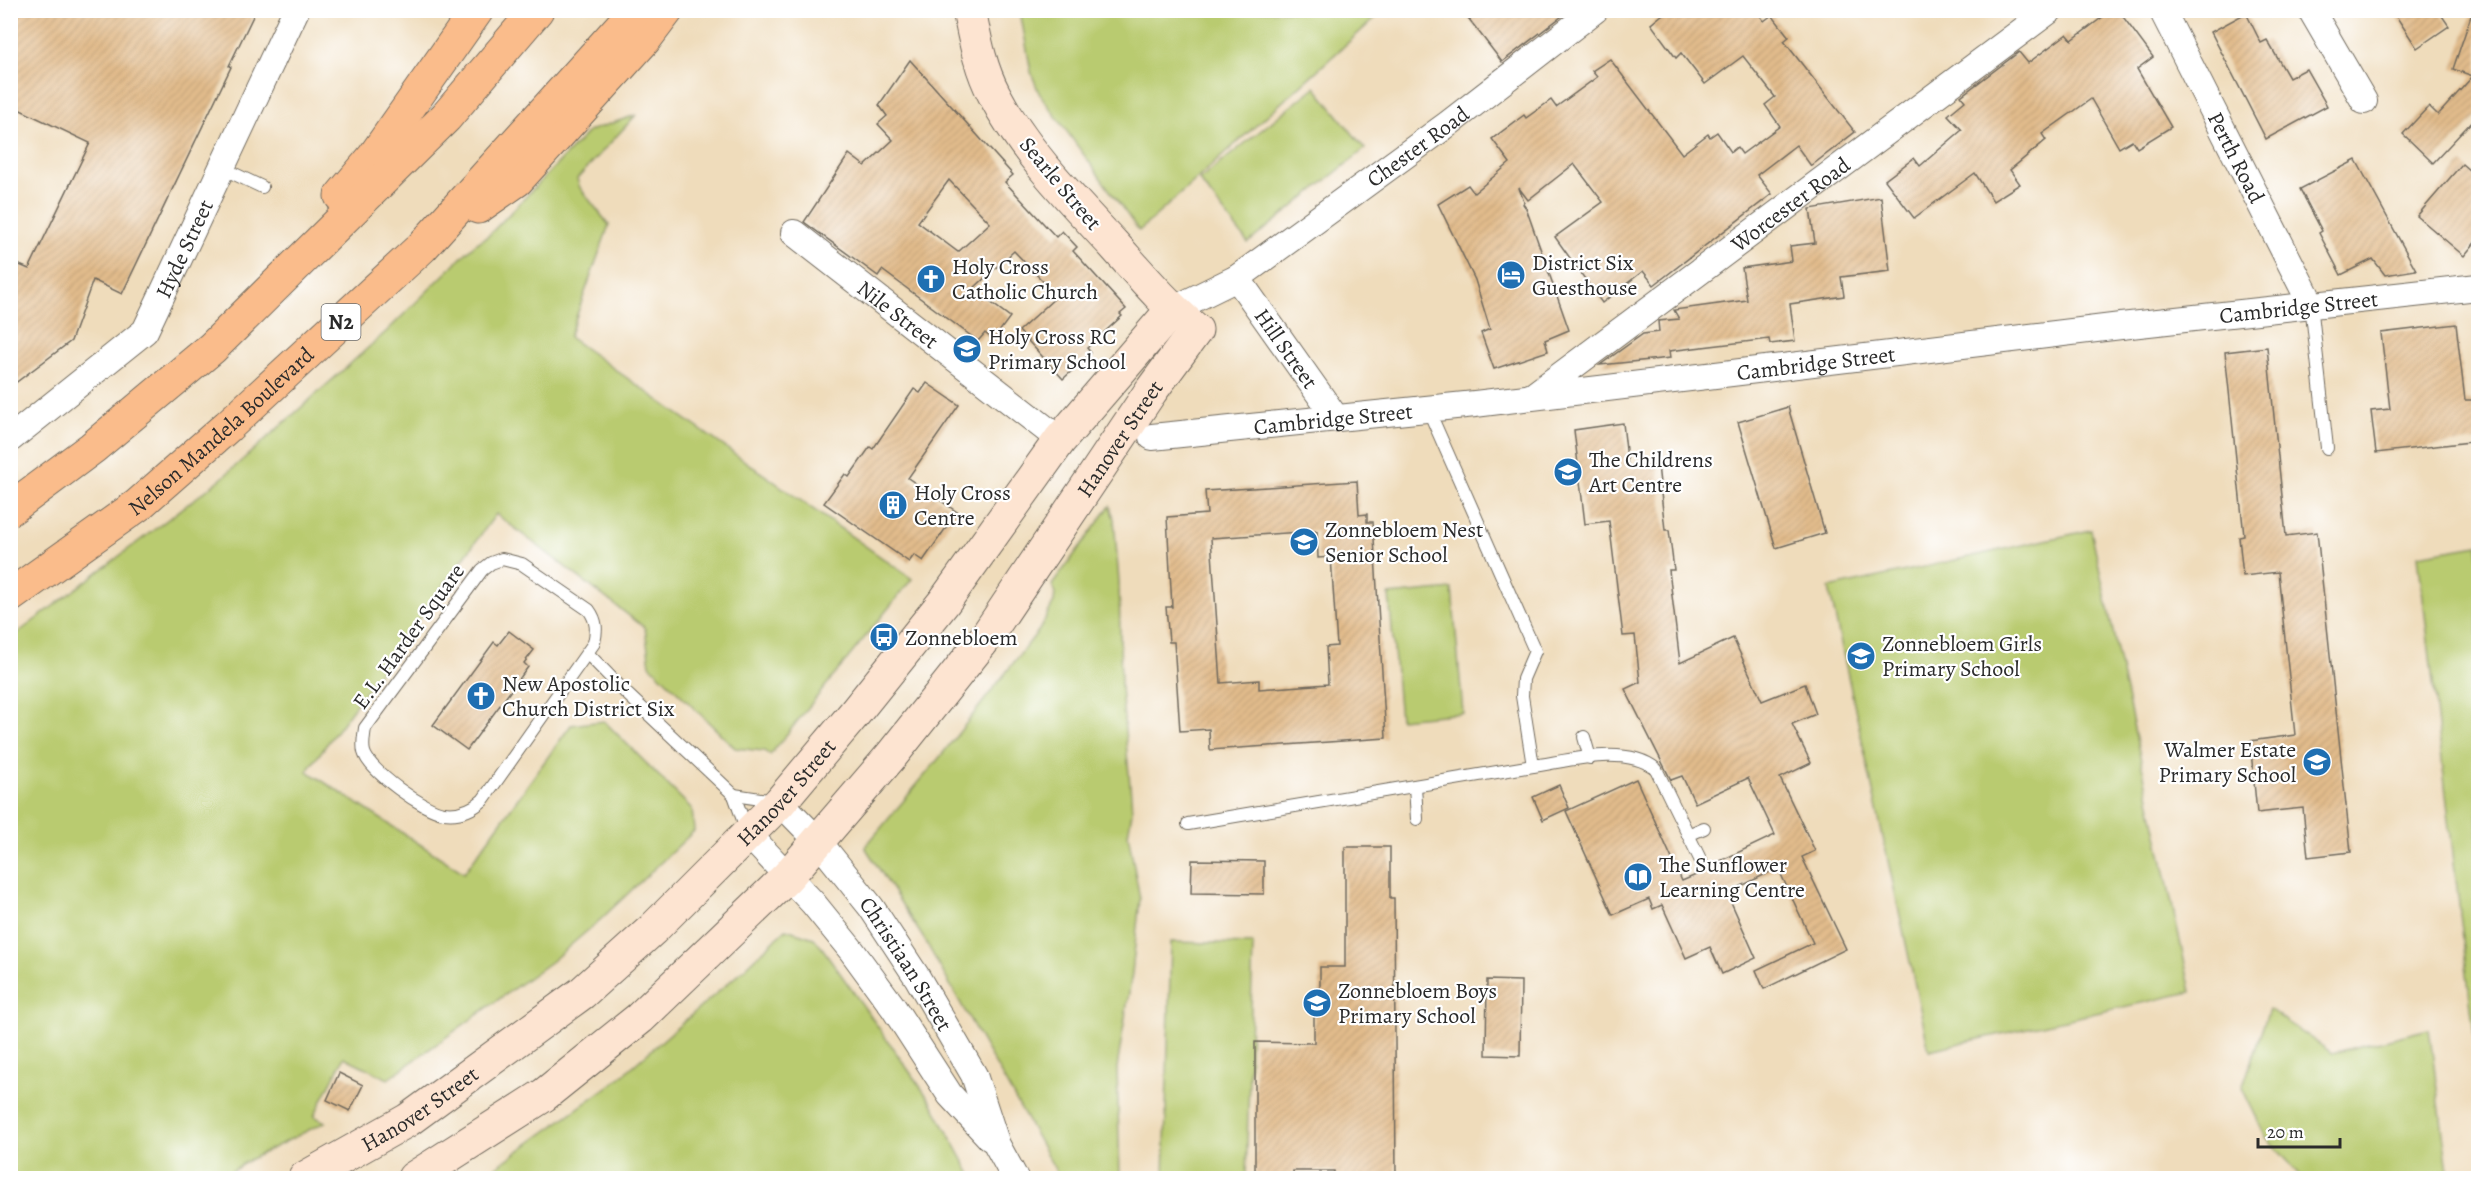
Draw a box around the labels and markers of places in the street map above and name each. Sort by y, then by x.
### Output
place label: District Six Guesthouse [1532,248,1637,303]
place label: Holy Cross Catholic Church [952,252,1098,307]
hotel icon: District Six Guesthouse [1495,259,1527,291]
church icon: Holy Cross Catholic Church [915,263,947,295]
place label: Holy Cross RC Primary School [988,322,1126,377]
school or university icon: Holy Cross RC Primary School [951,333,983,365]
place label: The Childrens Art Centre [1588,445,1713,500]
school or university icon: The Childrens Art Centre [1552,456,1584,488]
place label: Holy Cross Centre [914,478,1011,533]
building icon: Holy Cross Centre [877,489,909,521]
place label: Zonnebloem Nest Senior School [1325,515,1483,570]
school or university icon: Zonnebloem Nest Senior School [1288,526,1320,558]
bus stop icon: Zonnebloem [868,621,900,653]
place label: Zonnebloem [905,623,1018,653]
place label: Zonnebloem Girls Primary School [1882,629,2042,684]
school or university icon: Zonnebloem Girls Primary School [1845,640,1877,672]
place label: New Apostolic Church District Six [502,669,675,724]
church icon: New Apostolic Church District Six [465,680,497,712]
place label: Walmer Estate Primary School [2158,735,2296,790]
school or university icon: Walmer Estate Primary School [2301,746,2333,778]
place label: The Sunflower Learning Centre [1659,850,1805,905]
library icon: The Sunflower Learning Centre [1622,861,1654,893]
place label: Zonnebloem Boys Primary School [1338,976,1497,1031]
school or university icon: Zonnebloem Boys Primary School [1301,987,1333,1019]

